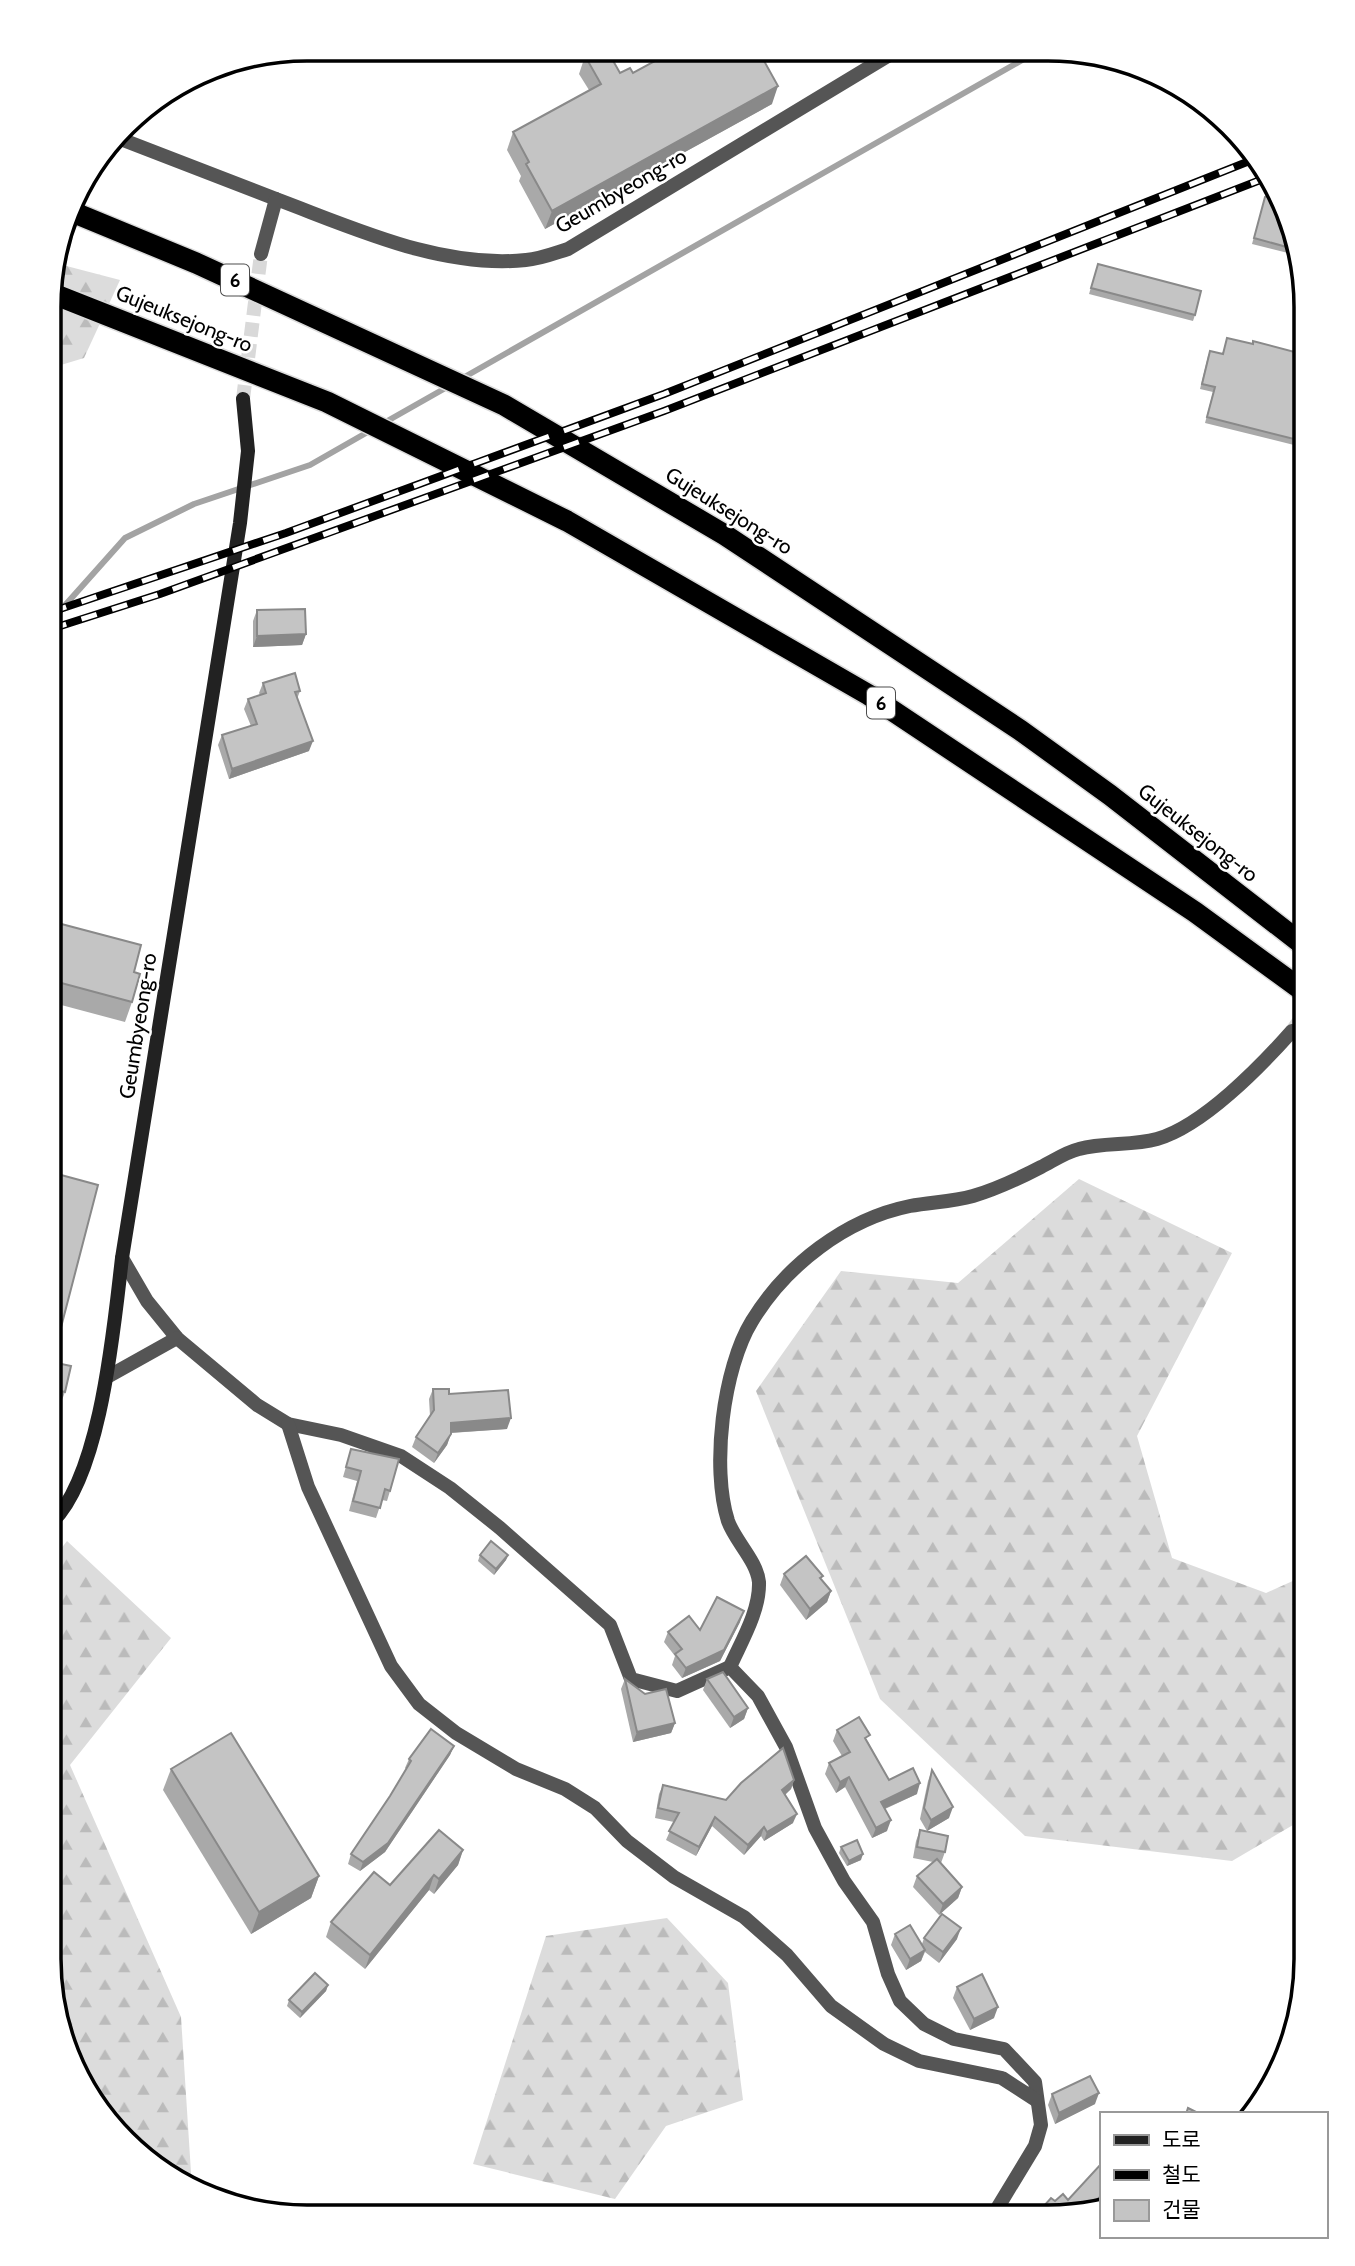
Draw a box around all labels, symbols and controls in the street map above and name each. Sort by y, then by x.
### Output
street label: Geumbyeong-ro [551,143,691,238]
road number: 6 [221,264,249,296]
street label: Gujeuksejong-ro [112,280,256,358]
street label: Gujeuksejong-ro [661,462,797,560]
road number: 6 [867,688,895,718]
street label: Gujeuksejong-ro [1133,778,1263,888]
street label: Geumbyeong-ro [114,951,161,1101]
legend [1100,2112,1327,2238]
text: 도로 [1162,2127,1201,2152]
text: 철도 [1162,2162,1201,2187]
text: 건물 [1162,2197,1201,2222]

